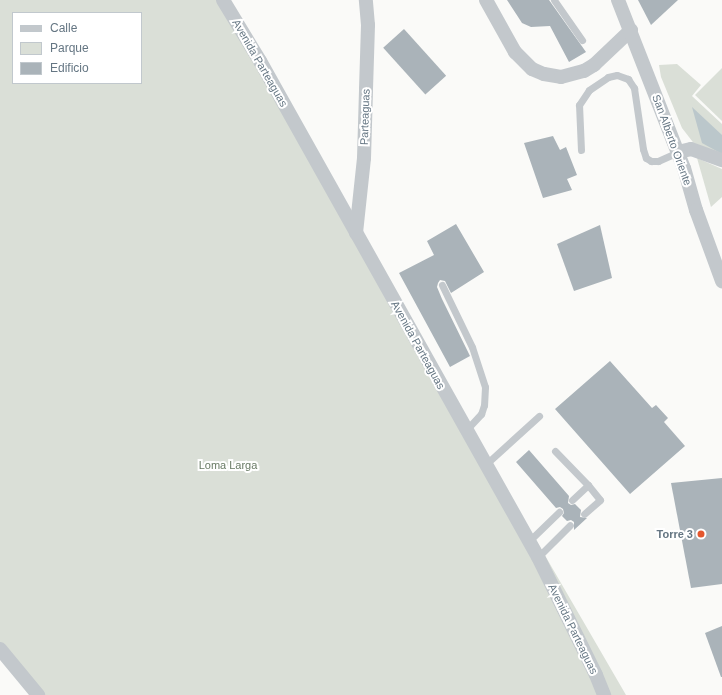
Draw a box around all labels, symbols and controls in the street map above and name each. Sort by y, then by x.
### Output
legend [12,12,142,84]
street label: Avenida Parteaguas [230,17,290,109]
text: Calle [50,21,77,35]
text: Parque [50,41,89,55]
text: Edificio [50,61,89,75]
street label: Parteaguas [357,89,373,145]
street label: San Alberto Oriente [649,92,695,188]
street label: Avenida Parteaguas [388,299,448,391]
park label: Loma Larga [199,458,257,472]
place label: Torre 3 [657,527,693,541]
marker: Torre 3 [696,529,706,539]
street label: Avenida Parteaguas [545,582,601,676]

